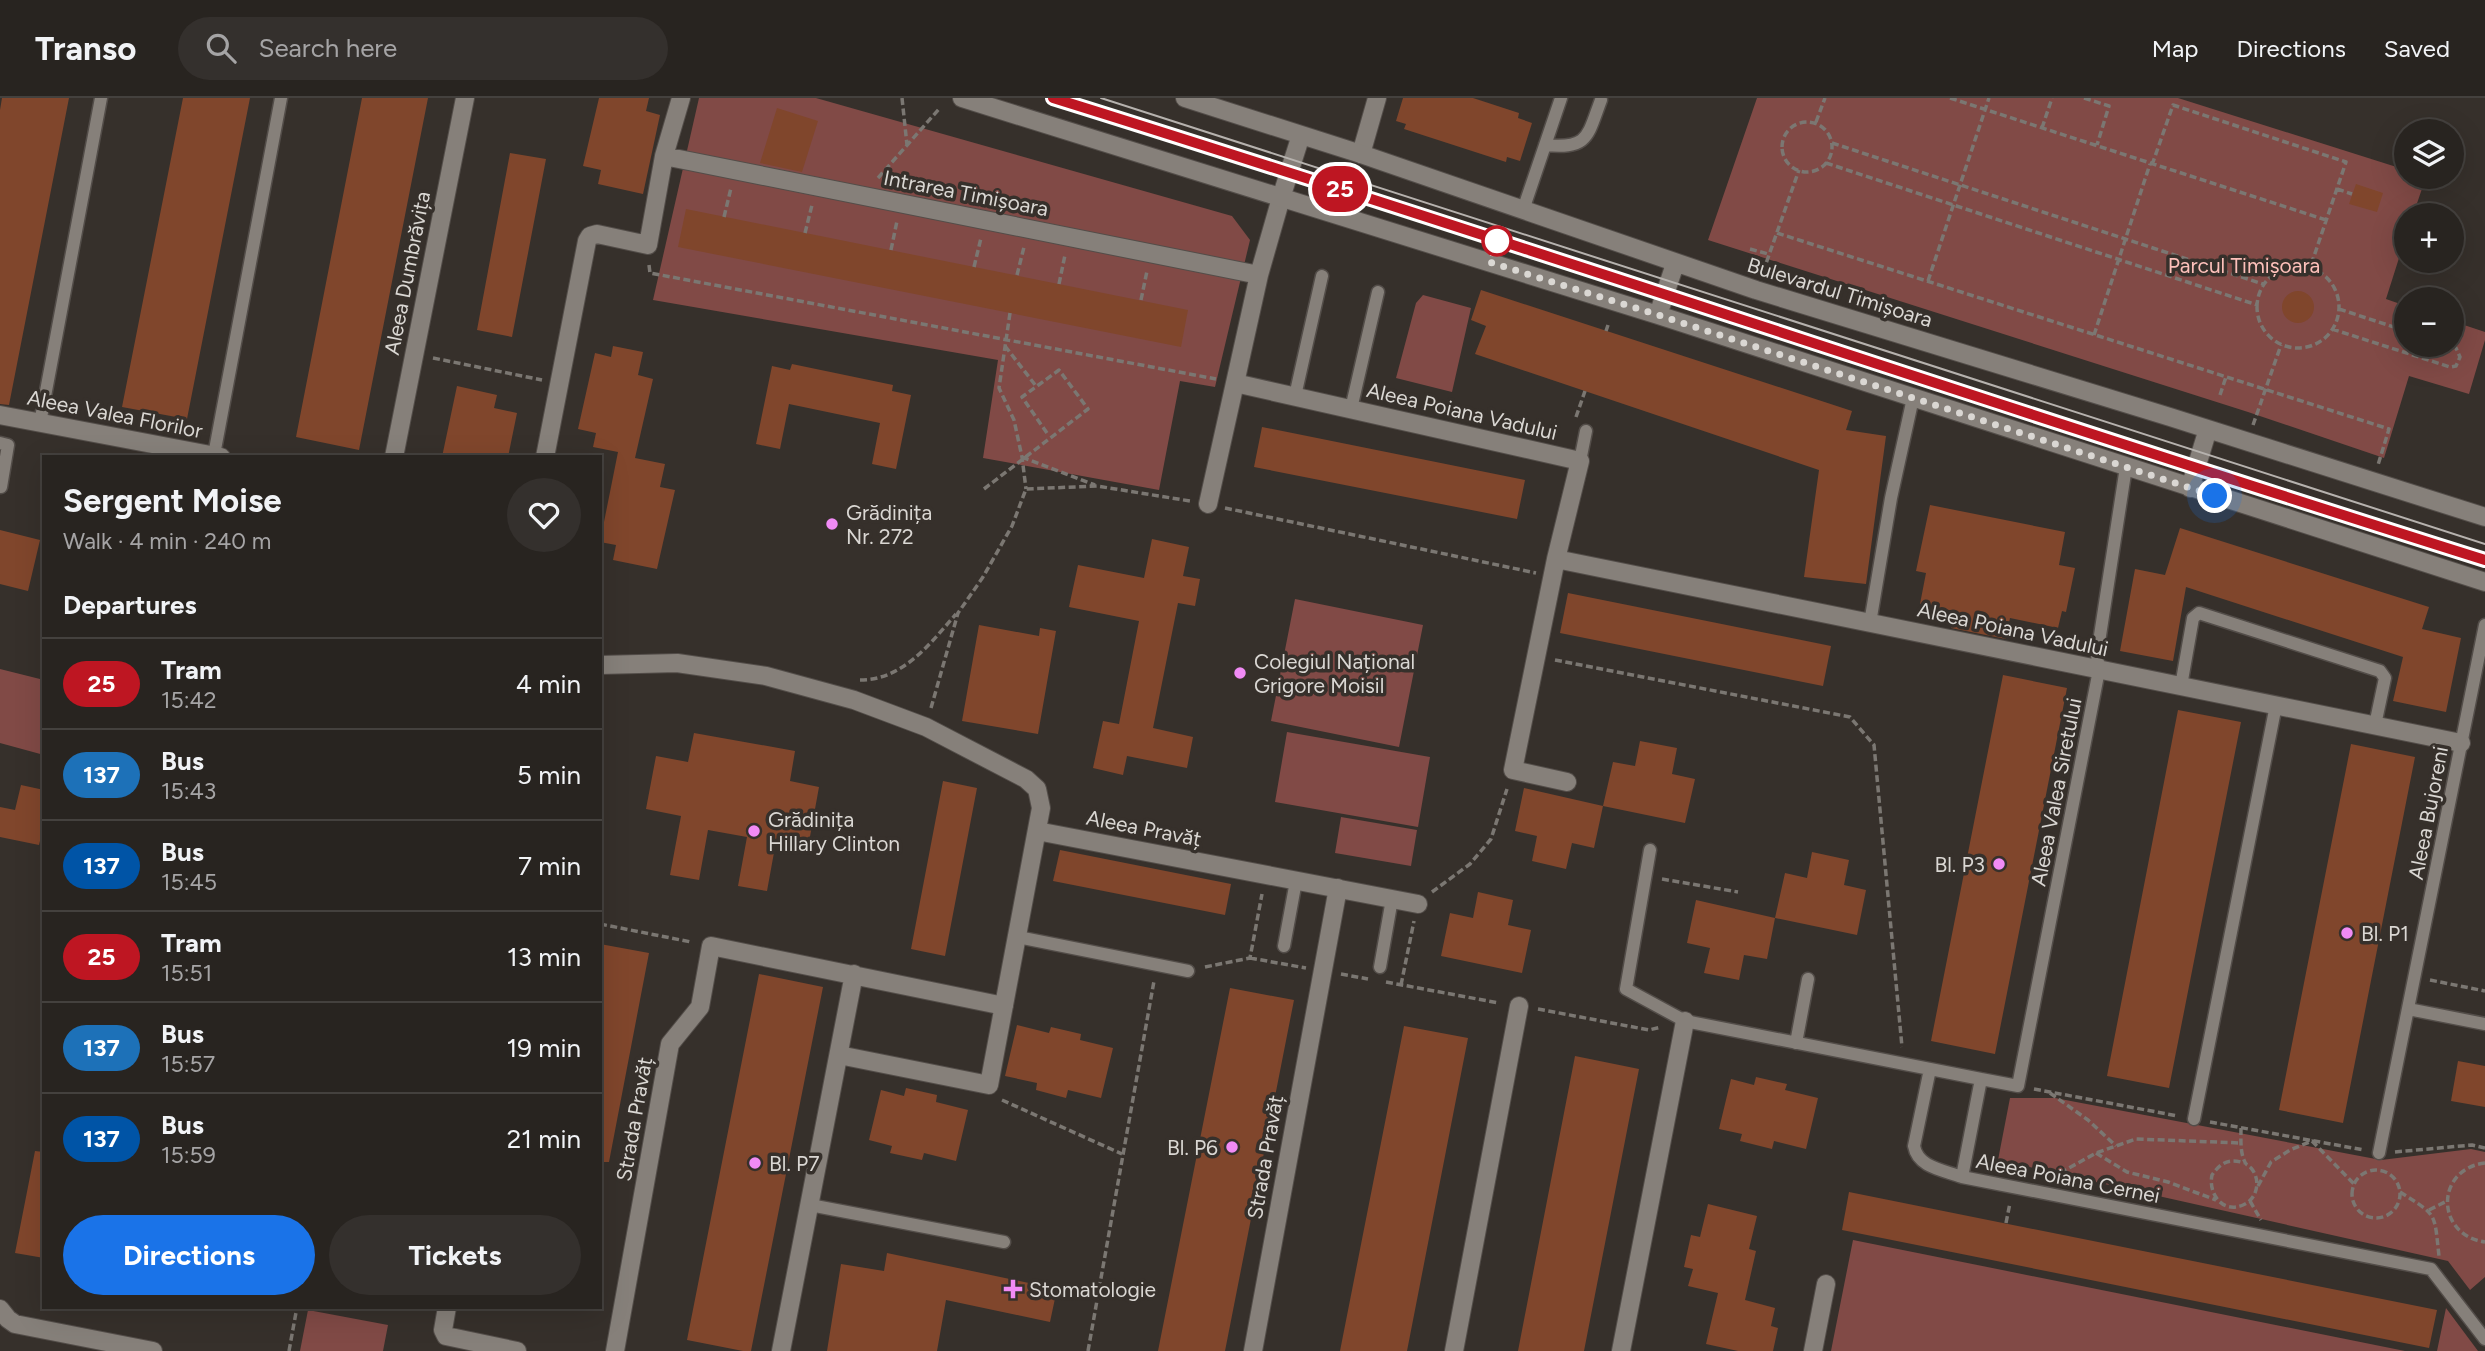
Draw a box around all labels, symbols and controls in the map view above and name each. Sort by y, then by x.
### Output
search box [178,17,668,80]
text: Transo [35,29,136,68]
icon: search [202,29,240,67]
text: Search here [258,32,397,64]
text: Map [2152,34,2198,63]
text: Directions [2236,34,2346,63]
text: Saved [2384,34,2450,63]
map controls [2394,119,2464,357]
button: layers [2394,119,2464,189]
street label: Intrarea Timișoara [881,165,1051,221]
line badge: 25 [1308,166,1372,212]
text: 25 [1326,174,1354,203]
street label: Aleea Dumbrăvița [379,189,435,357]
button: + [2394,203,2464,273]
unlabelled marker [1482,226,1512,256]
street label: Bulevardul Timișoara [1744,252,1936,332]
park label: Parcul Timișoara [2168,253,2320,278]
button: − [2394,287,2464,357]
street label: Aleea Poiana Vadului [1364,377,1560,445]
street label: Aleea Valea Florilor [25,385,205,443]
button: heart [507,478,581,552]
your location [2197,478,2232,513]
text: Sergent Moise [63,481,282,520]
place label: Grădinița Nr. 272 [846,500,932,549]
marker: Grădinița Nr. 272 [824,516,840,532]
text: Walk · 4 min · 240 m [63,527,271,555]
text: Departures [63,589,197,621]
street label: Aleea Poiana Vadului [1915,597,2111,661]
place label: Colegiul Național Grigore Moisil [1254,649,1415,698]
text: Tram [161,654,222,686]
marker: Colegiul Național Grigore Moisil [1232,665,1248,681]
text: 4 min [516,668,581,700]
text: 25 [88,669,115,698]
text: 15:42 [161,686,217,714]
street label: Aleea Valea Siretului [2025,696,2087,888]
street label: Aleea Bujoreni [2403,744,2453,882]
text: Bus [161,745,204,777]
text: 5 min [517,759,581,791]
text: 137 [83,760,120,789]
text: 15:43 [161,777,216,805]
street label: Aleea Pravăț [1084,805,1204,851]
place label: Grădinița Hillary Clinton [768,807,900,856]
marker: Grădinița Hillary Clinton [746,823,762,839]
text: Bus [161,836,204,868]
text: 7 min [518,850,581,882]
text: 137 [83,851,120,880]
place label: Bl. P3 [1934,852,1985,877]
marker: Bl. P3 [1991,856,2007,872]
text: 15:45 [161,868,217,896]
place label: Bl. P1 [2361,921,2409,946]
marker: Bl. P1 [2339,925,2355,941]
text: Tram [161,927,222,959]
text: 13 min [507,941,581,973]
text: 25 [88,942,115,971]
text: 15:51 [161,959,212,987]
text: Bus [161,1018,204,1050]
text: 19 min [506,1032,581,1064]
text: 137 [83,1033,120,1062]
text: 15:57 [161,1050,215,1078]
street label: Strada Pravăț [611,1055,657,1183]
street label: Strada Pravăț [1242,1093,1288,1221]
text: Bus [161,1109,204,1141]
text: 21 min [507,1123,581,1155]
text: 137 [83,1124,120,1153]
place label: Bl. P6 [1167,1135,1218,1160]
marker: Bl. P6 [1224,1139,1240,1155]
text: 15:59 [161,1141,216,1169]
street label: Aleea Poiana Cernei [1974,1148,2162,1208]
place label: Bl. P7 [769,1151,819,1176]
marker: Bl. P7 [747,1155,763,1171]
button: Directions [63,1215,315,1295]
button: Tickets [329,1215,581,1295]
place label: Stomatologie [1029,1277,1156,1302]
marker: Stomatologie [1003,1279,1023,1299]

